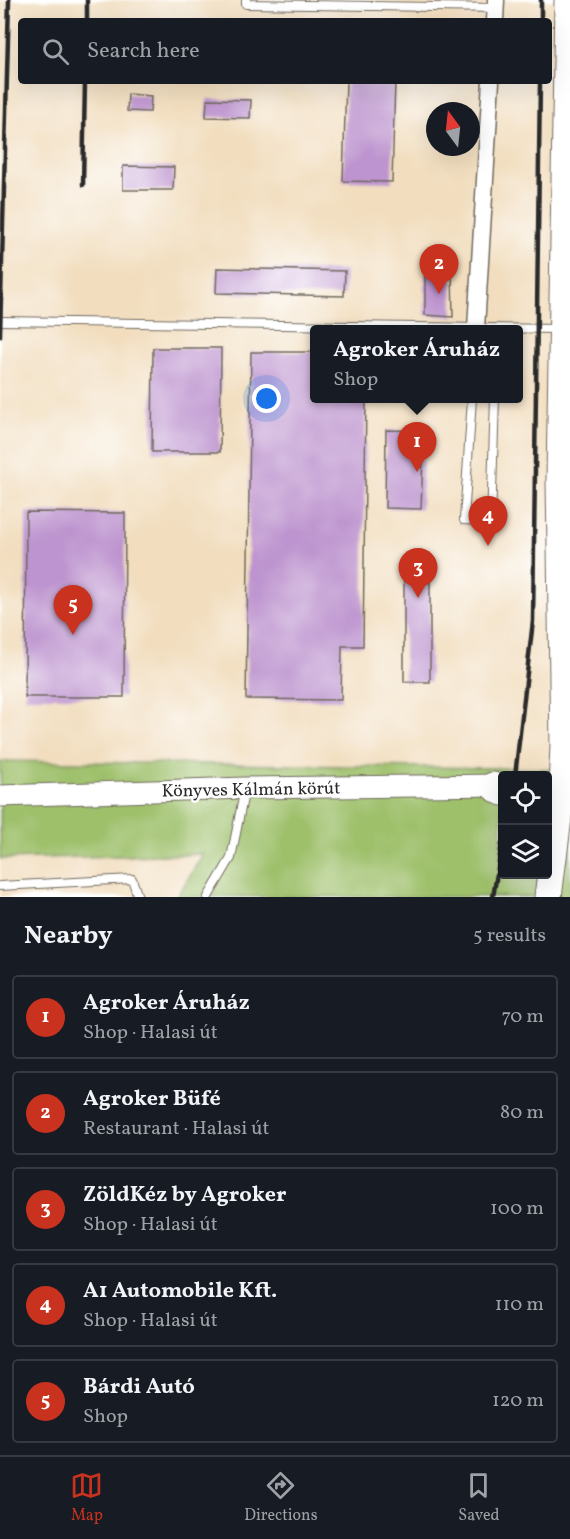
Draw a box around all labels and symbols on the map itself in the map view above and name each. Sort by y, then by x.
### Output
north arrow [426,102,480,156]
pin: 2 [420,244,458,294]
your location [252,384,281,413]
pin: 1 [398,422,436,472]
pin: 4 [468,496,508,546]
pin: 3 [398,548,438,598]
pin: 5 [54,586,92,635]
street label: Könyves Kálmán körút [161,776,341,805]

